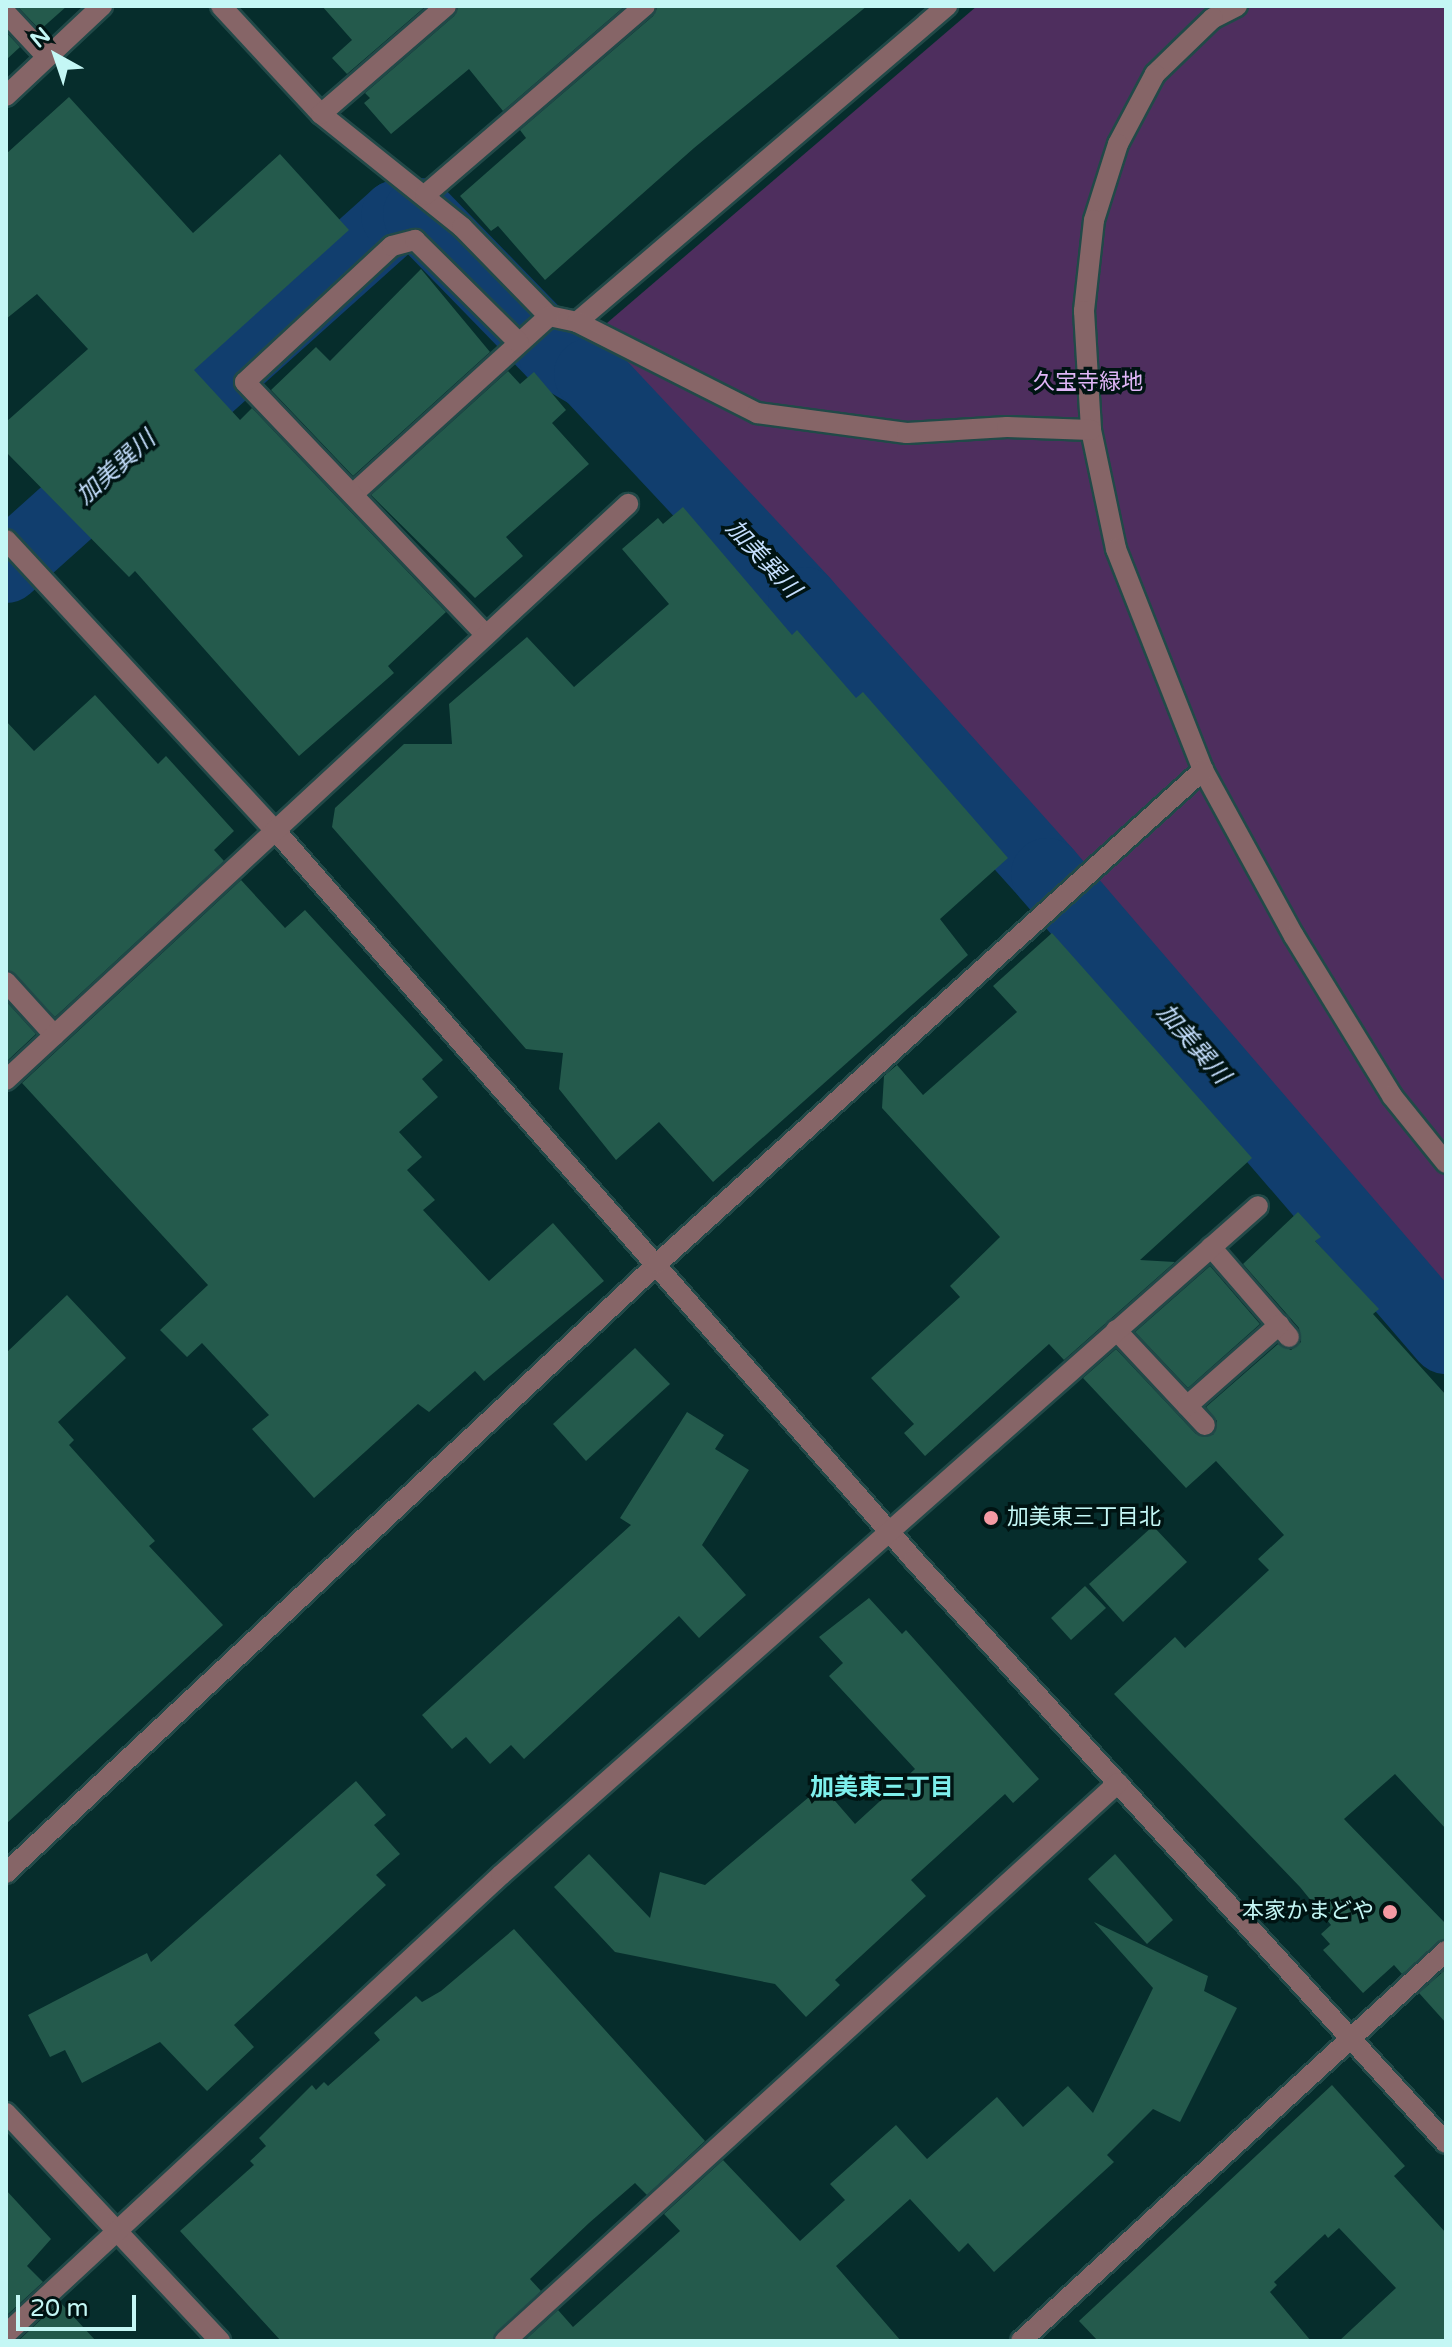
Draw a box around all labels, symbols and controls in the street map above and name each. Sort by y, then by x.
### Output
north arrow [16,16,96,96]
text: N [25,22,56,53]
park label: 久宝寺緑地 [1033,370,1143,396]
water label: 加美巽川 [71,425,161,511]
water label: 加美巽川 [720,514,806,604]
water label: 加美巽川 [1151,998,1235,1090]
place label: 加美東三丁目北 [1007,1505,1161,1531]
marker: 加美東三丁目北 [982,1509,1000,1527]
district label: 加美東三丁目 [810,1774,954,1802]
place label: 本家かまどや [1242,1899,1374,1925]
marker: 本家かまどや [1381,1903,1399,1921]
scale bar [20,2279,140,2329]
text: 20 m [30,2294,88,2323]

